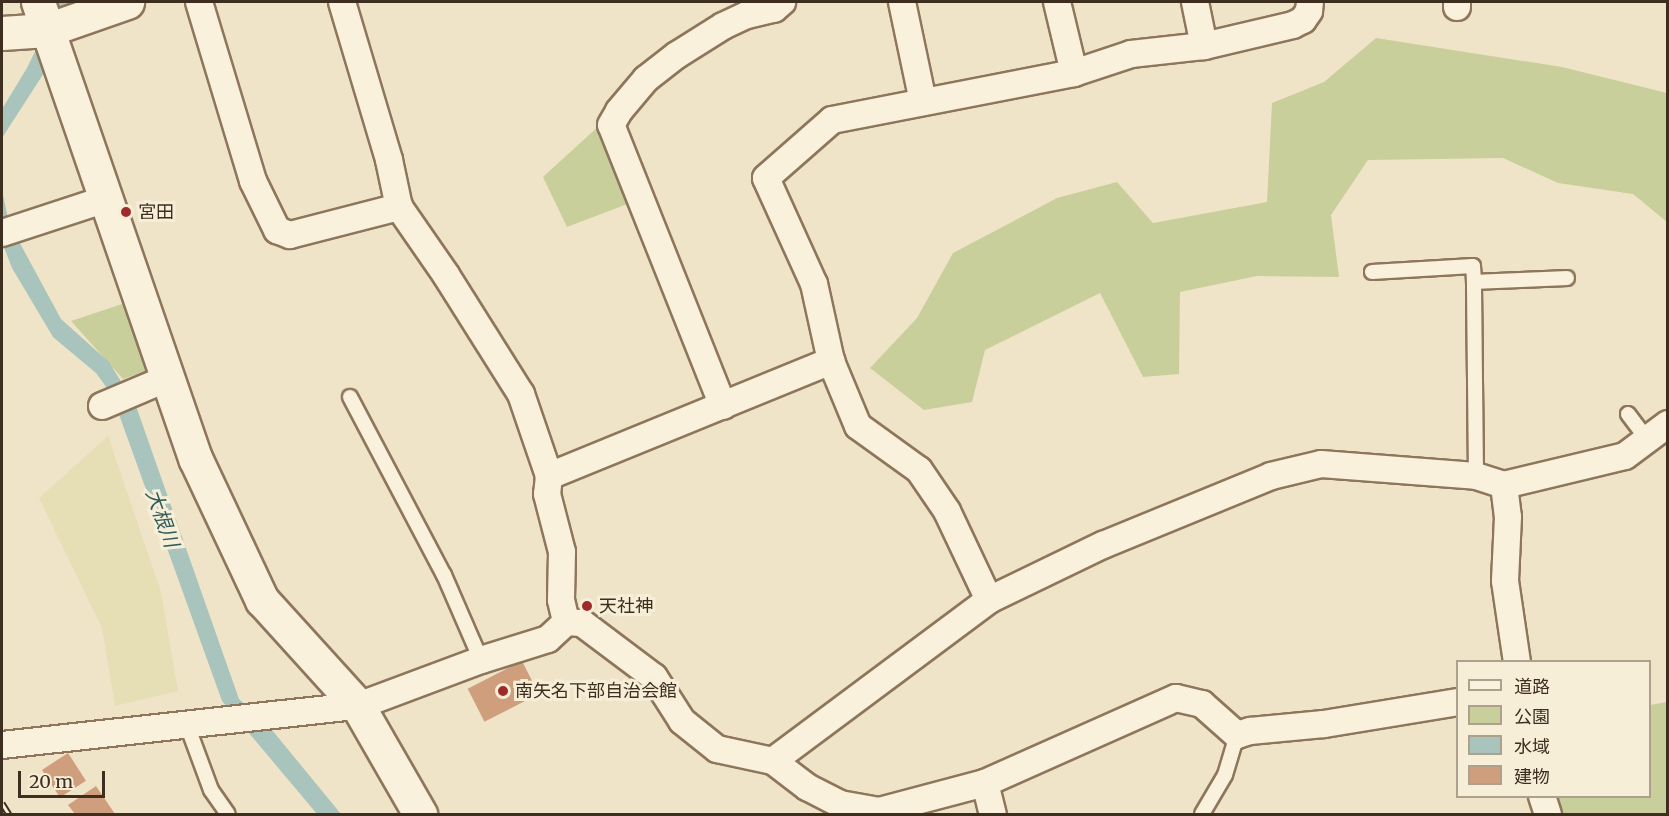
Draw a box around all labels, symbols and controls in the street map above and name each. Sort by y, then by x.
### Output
place label: 宮田 [138,201,174,223]
marker: 宮田 [119,205,133,219]
water label: 大根川 [141,486,185,550]
place label: 天社神 [599,595,653,617]
marker: 天社神 [580,599,594,613]
legend [1456,660,1651,798]
text: 道路 [1514,675,1550,698]
place label: 南矢名下部自治会館 [515,680,677,702]
marker: 南矢名下部自治会館 [496,684,510,698]
text: 公園 [1514,705,1550,728]
text: 水域 [1514,735,1550,758]
scale bar [21,759,108,797]
text: 建物 [1514,765,1550,788]
text: 20 m [29,770,73,793]

